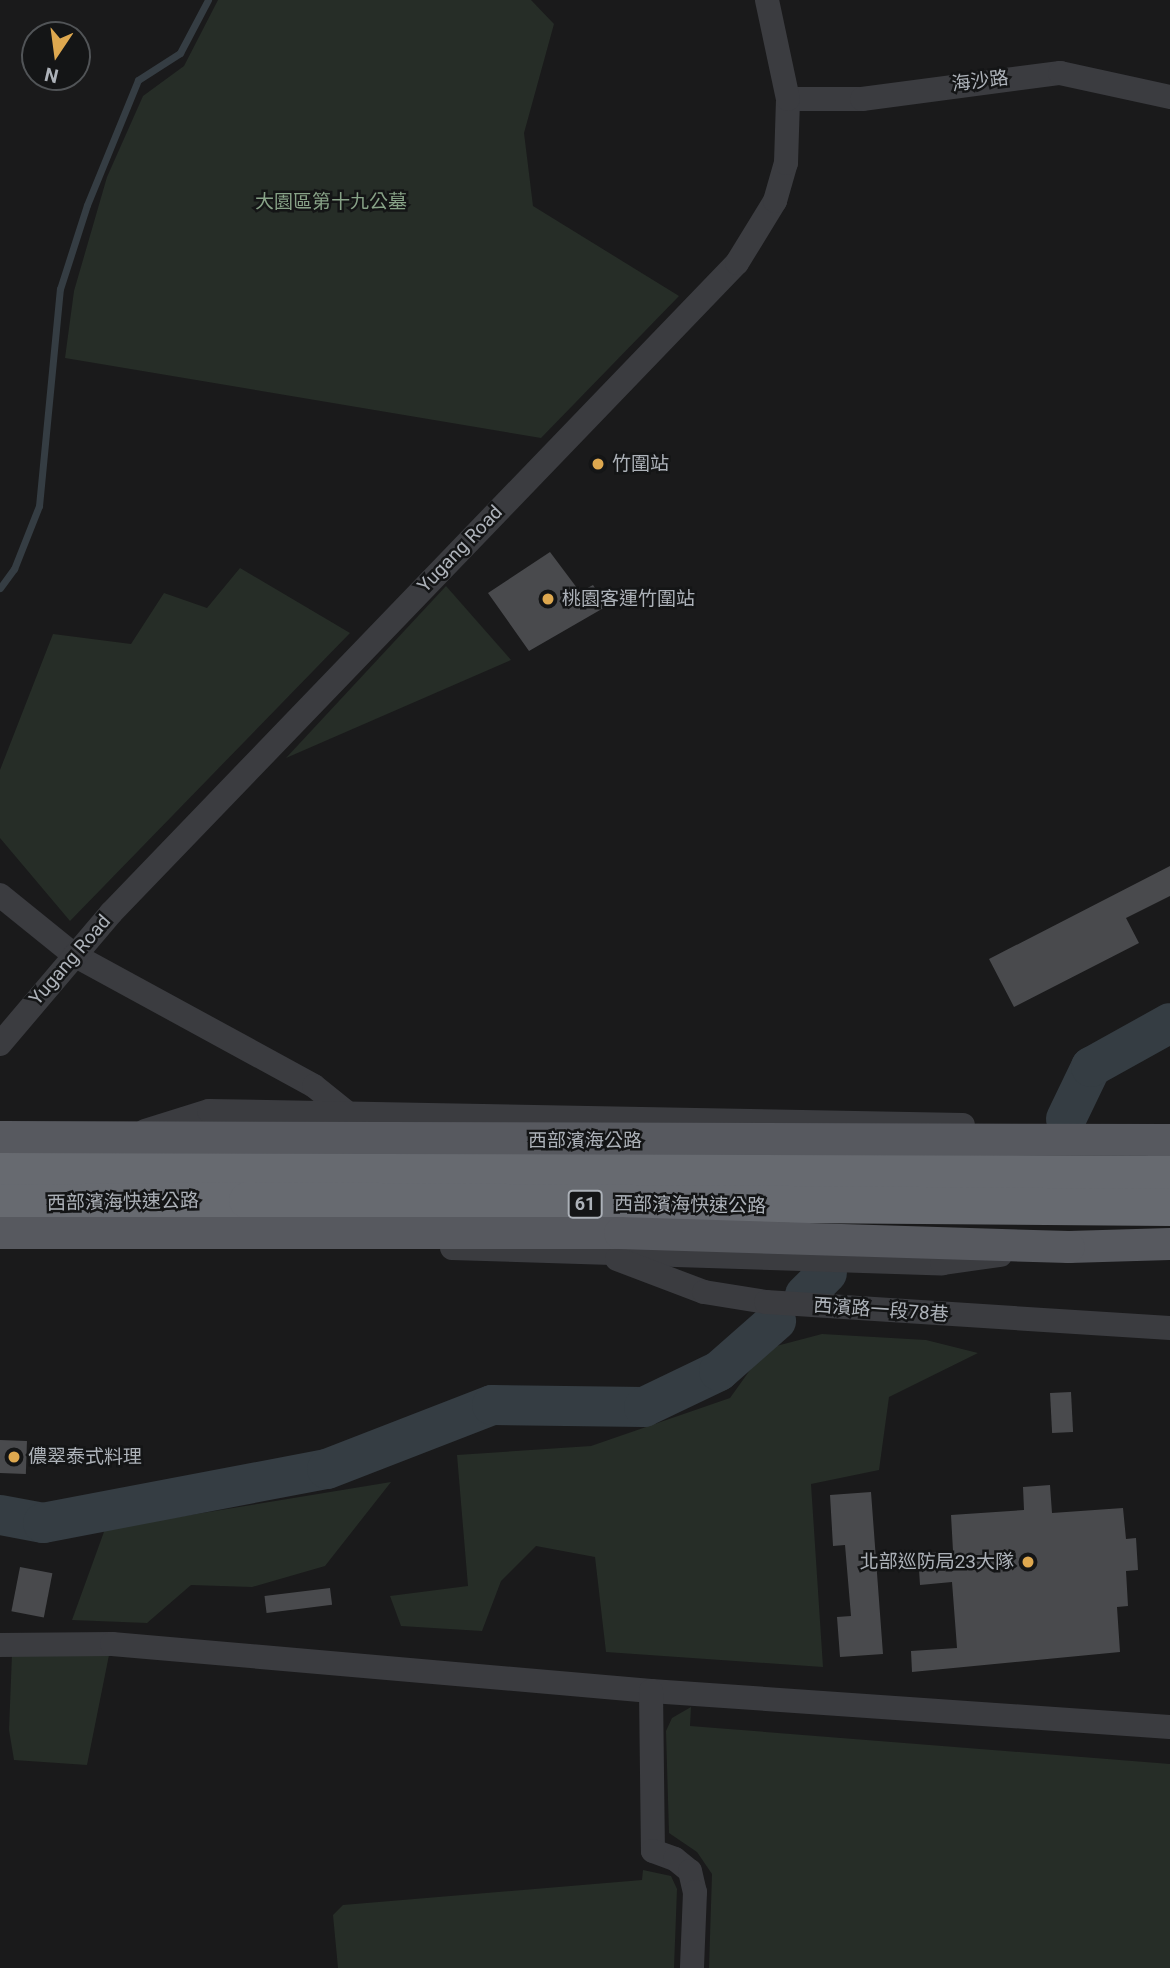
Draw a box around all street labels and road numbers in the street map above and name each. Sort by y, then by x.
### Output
street label: 海沙路 [950,66,1010,96]
street label: Yugang Road [413,501,507,597]
street label: Yugang Road [25,910,115,1010]
street label: 西部濱海公路 [528,1130,642,1152]
street label: 西部濱海快速公路 [47,1189,199,1215]
road number: 61 [568,1190,602,1218]
street label: 西部濱海快速公路 [614,1192,766,1218]
street label: 西濱路一段78巷 [813,1294,949,1326]

